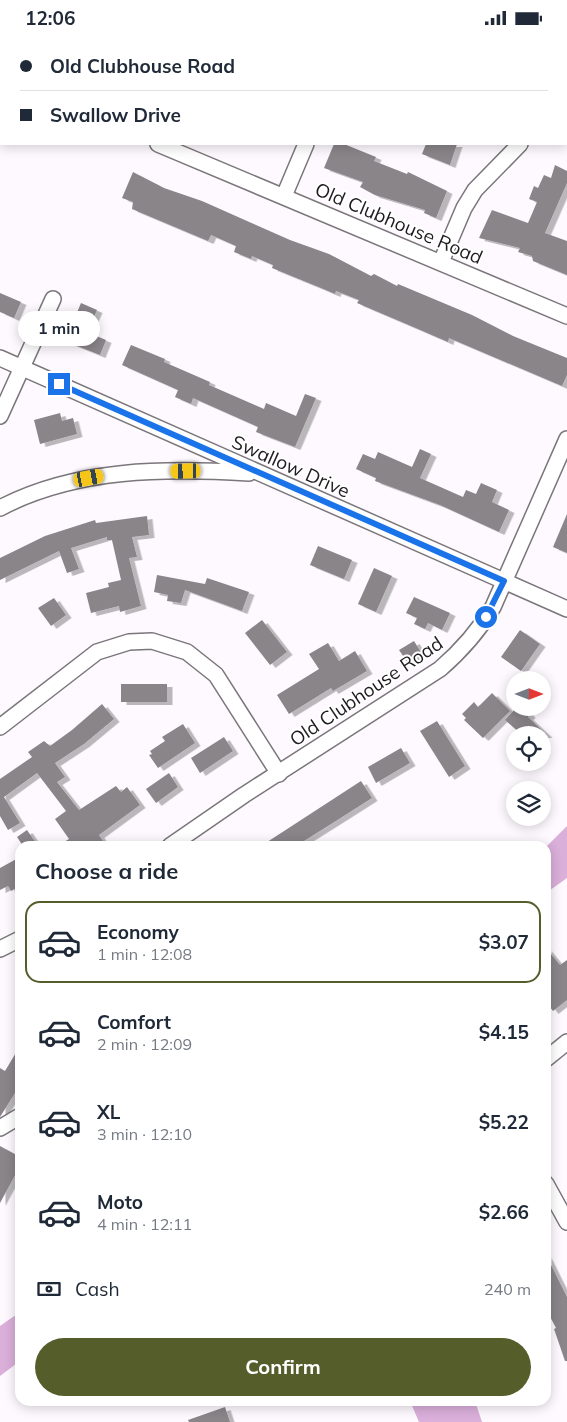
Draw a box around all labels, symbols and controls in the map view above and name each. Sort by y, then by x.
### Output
text: 12:06 [25,6,75,30]
text: Old Clubhouse Road [50,54,235,78]
text: Swallow Drive [50,103,181,127]
street label: Old Clubhouse Road [312,177,486,269]
callout: 1 min [18,311,100,347]
text: 1 min [38,318,80,338]
route end [48,373,70,395]
street label: Swallow Drive [228,429,354,503]
car [170,463,201,479]
car [72,468,105,488]
route start [475,606,497,628]
street label: Old Clubhouse Road [285,631,447,751]
north arrow [506,671,551,716]
map controls [506,671,551,826]
button: locate [506,726,551,771]
button: layers [506,781,551,826]
text: Choose a ride [35,857,178,885]
icon: car [37,920,82,965]
text: Economy [97,920,179,944]
text: $3.07 [479,930,529,954]
text: 1 min · 12:08 [97,944,192,964]
icon: car [37,1010,82,1055]
text: Comfort [97,1010,171,1034]
text: $4.15 [479,1020,529,1044]
text: 2 min · 12:09 [97,1034,192,1054]
icon: car [37,1100,82,1145]
text: XL [97,1100,120,1124]
text: $5.22 [479,1110,529,1134]
text: 3 min · 12:10 [97,1124,192,1144]
icon: car [37,1190,82,1235]
text: Moto [97,1190,143,1214]
text: $2.66 [479,1200,529,1224]
text: 4 min · 12:11 [97,1214,192,1234]
icon: cash [35,1275,63,1303]
text: Cash [75,1277,120,1301]
text: 240 m [484,1279,531,1299]
button: Confirm [35,1338,531,1396]

